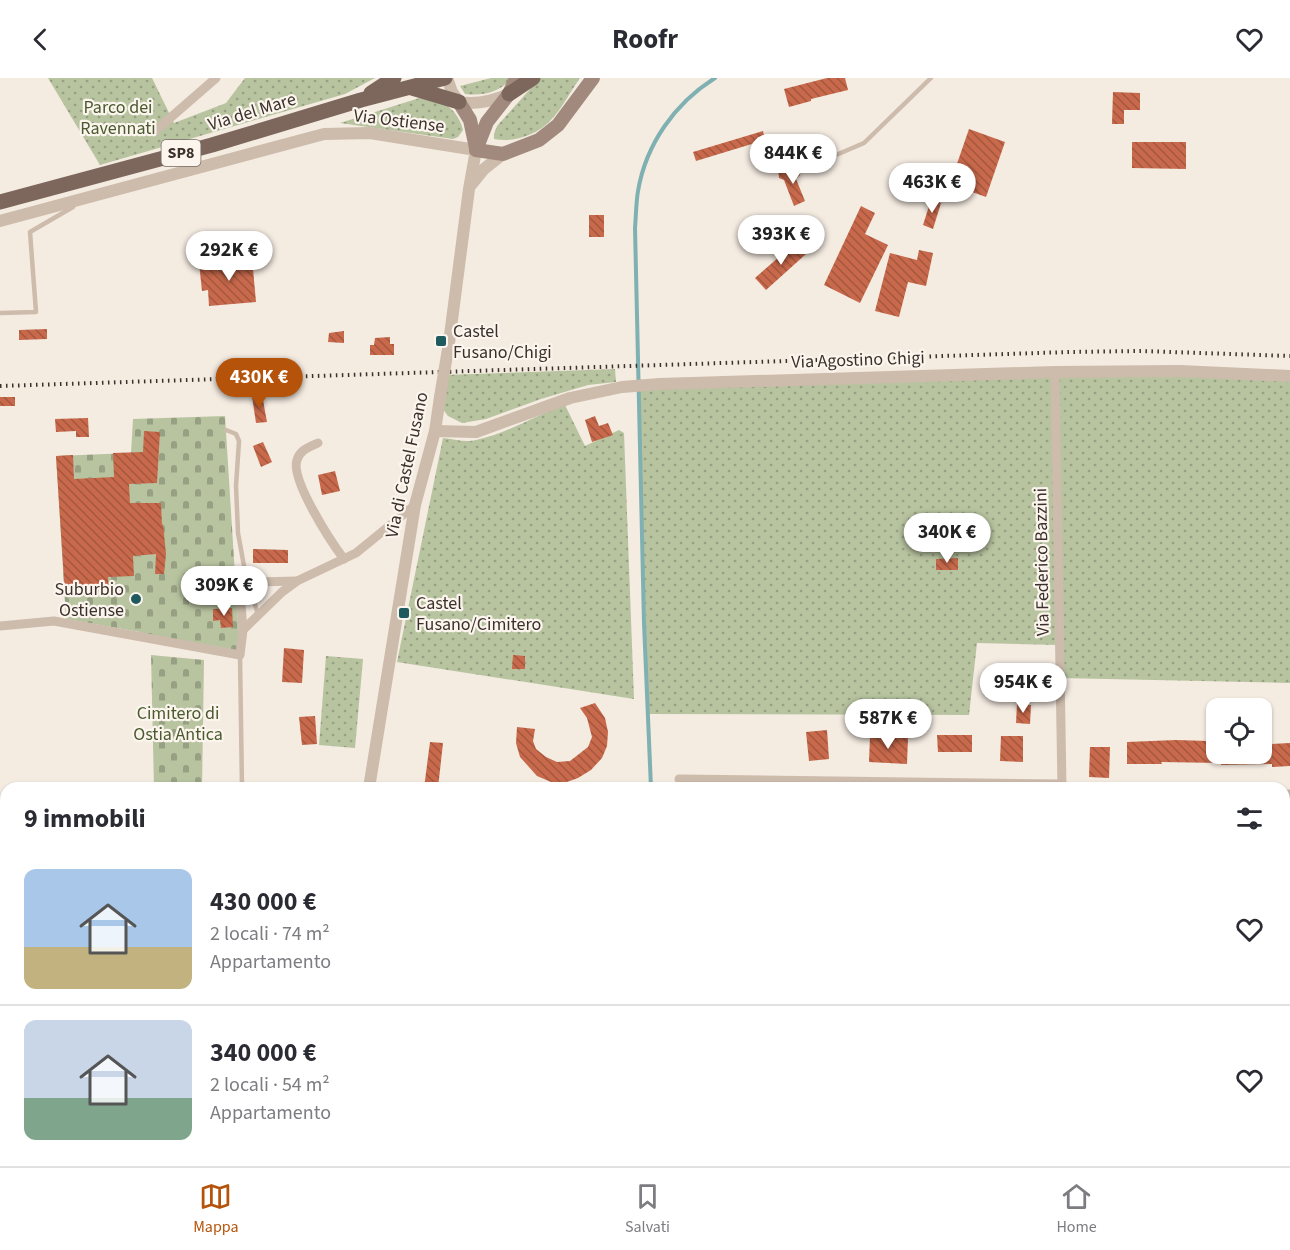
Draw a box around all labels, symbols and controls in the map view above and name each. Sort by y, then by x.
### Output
text: Roofr [612,20,678,59]
icon: back [24,23,57,56]
icon: heart [1233,23,1266,56]
street label: Via del Mare [205,87,299,137]
park label: Parco dei Ravennati [80,95,156,141]
street label: Via Ostiense [352,103,446,139]
pin: 844K € [744,134,842,185]
text: 844K € [764,139,822,167]
road number: SP8 [162,140,201,166]
pin: 463K € [883,163,981,214]
text: 463K € [903,168,961,196]
pin: 393K € [732,215,830,266]
text: 393K € [752,220,810,248]
pin: 292K € [180,231,278,282]
text: 292K € [200,236,258,264]
place label: Castel Fusano/Chigi [453,319,552,365]
marker: Castel Fusano/Chigi [434,334,448,348]
street label: Via Agostino Chigi [791,345,925,375]
pin: 430K € [210,358,308,409]
text: 430K € [230,363,288,391]
street label: Via di Castel Fusano [379,390,435,540]
street label: Via Federico Bazzini [1028,488,1056,636]
pin: 340K € [898,513,996,564]
text: 340K € [918,518,976,546]
pin: 309K € [175,566,273,617]
text: 309K € [195,571,253,599]
place label: Suburbio Ostiense [54,577,124,623]
place label: Castel Fusano/Cimitero [416,591,541,637]
marker: Suburbio Ostiense [129,592,143,606]
marker: Castel Fusano/Cimitero [397,606,411,620]
pin: 954K € [974,663,1072,714]
text: 954K € [994,668,1052,696]
map controls [1206,698,1272,764]
button: locate [1206,698,1272,764]
pin: 587K € [839,699,937,750]
park label: Cimitero di Ostia Antica [133,701,223,747]
text: 587K € [859,704,917,732]
text: 9 immobili [24,800,146,837]
icon: filters [1233,802,1266,835]
text: 430 000 € [210,883,317,920]
icon: home [72,893,144,965]
icon: heart [1233,913,1266,946]
text: 2 locali · 74 m² [210,920,330,948]
text: Appartamento [210,948,331,976]
text: 340 000 € [210,1034,317,1071]
icon: home [72,1044,144,1116]
icon: heart [1233,1064,1266,1097]
text: 2 locali · 54 m² [210,1071,330,1099]
text: Appartamento [210,1099,331,1127]
tab: Mappa [193,1180,239,1238]
tab: Salvati [625,1180,670,1238]
tab: Home [1056,1180,1097,1238]

